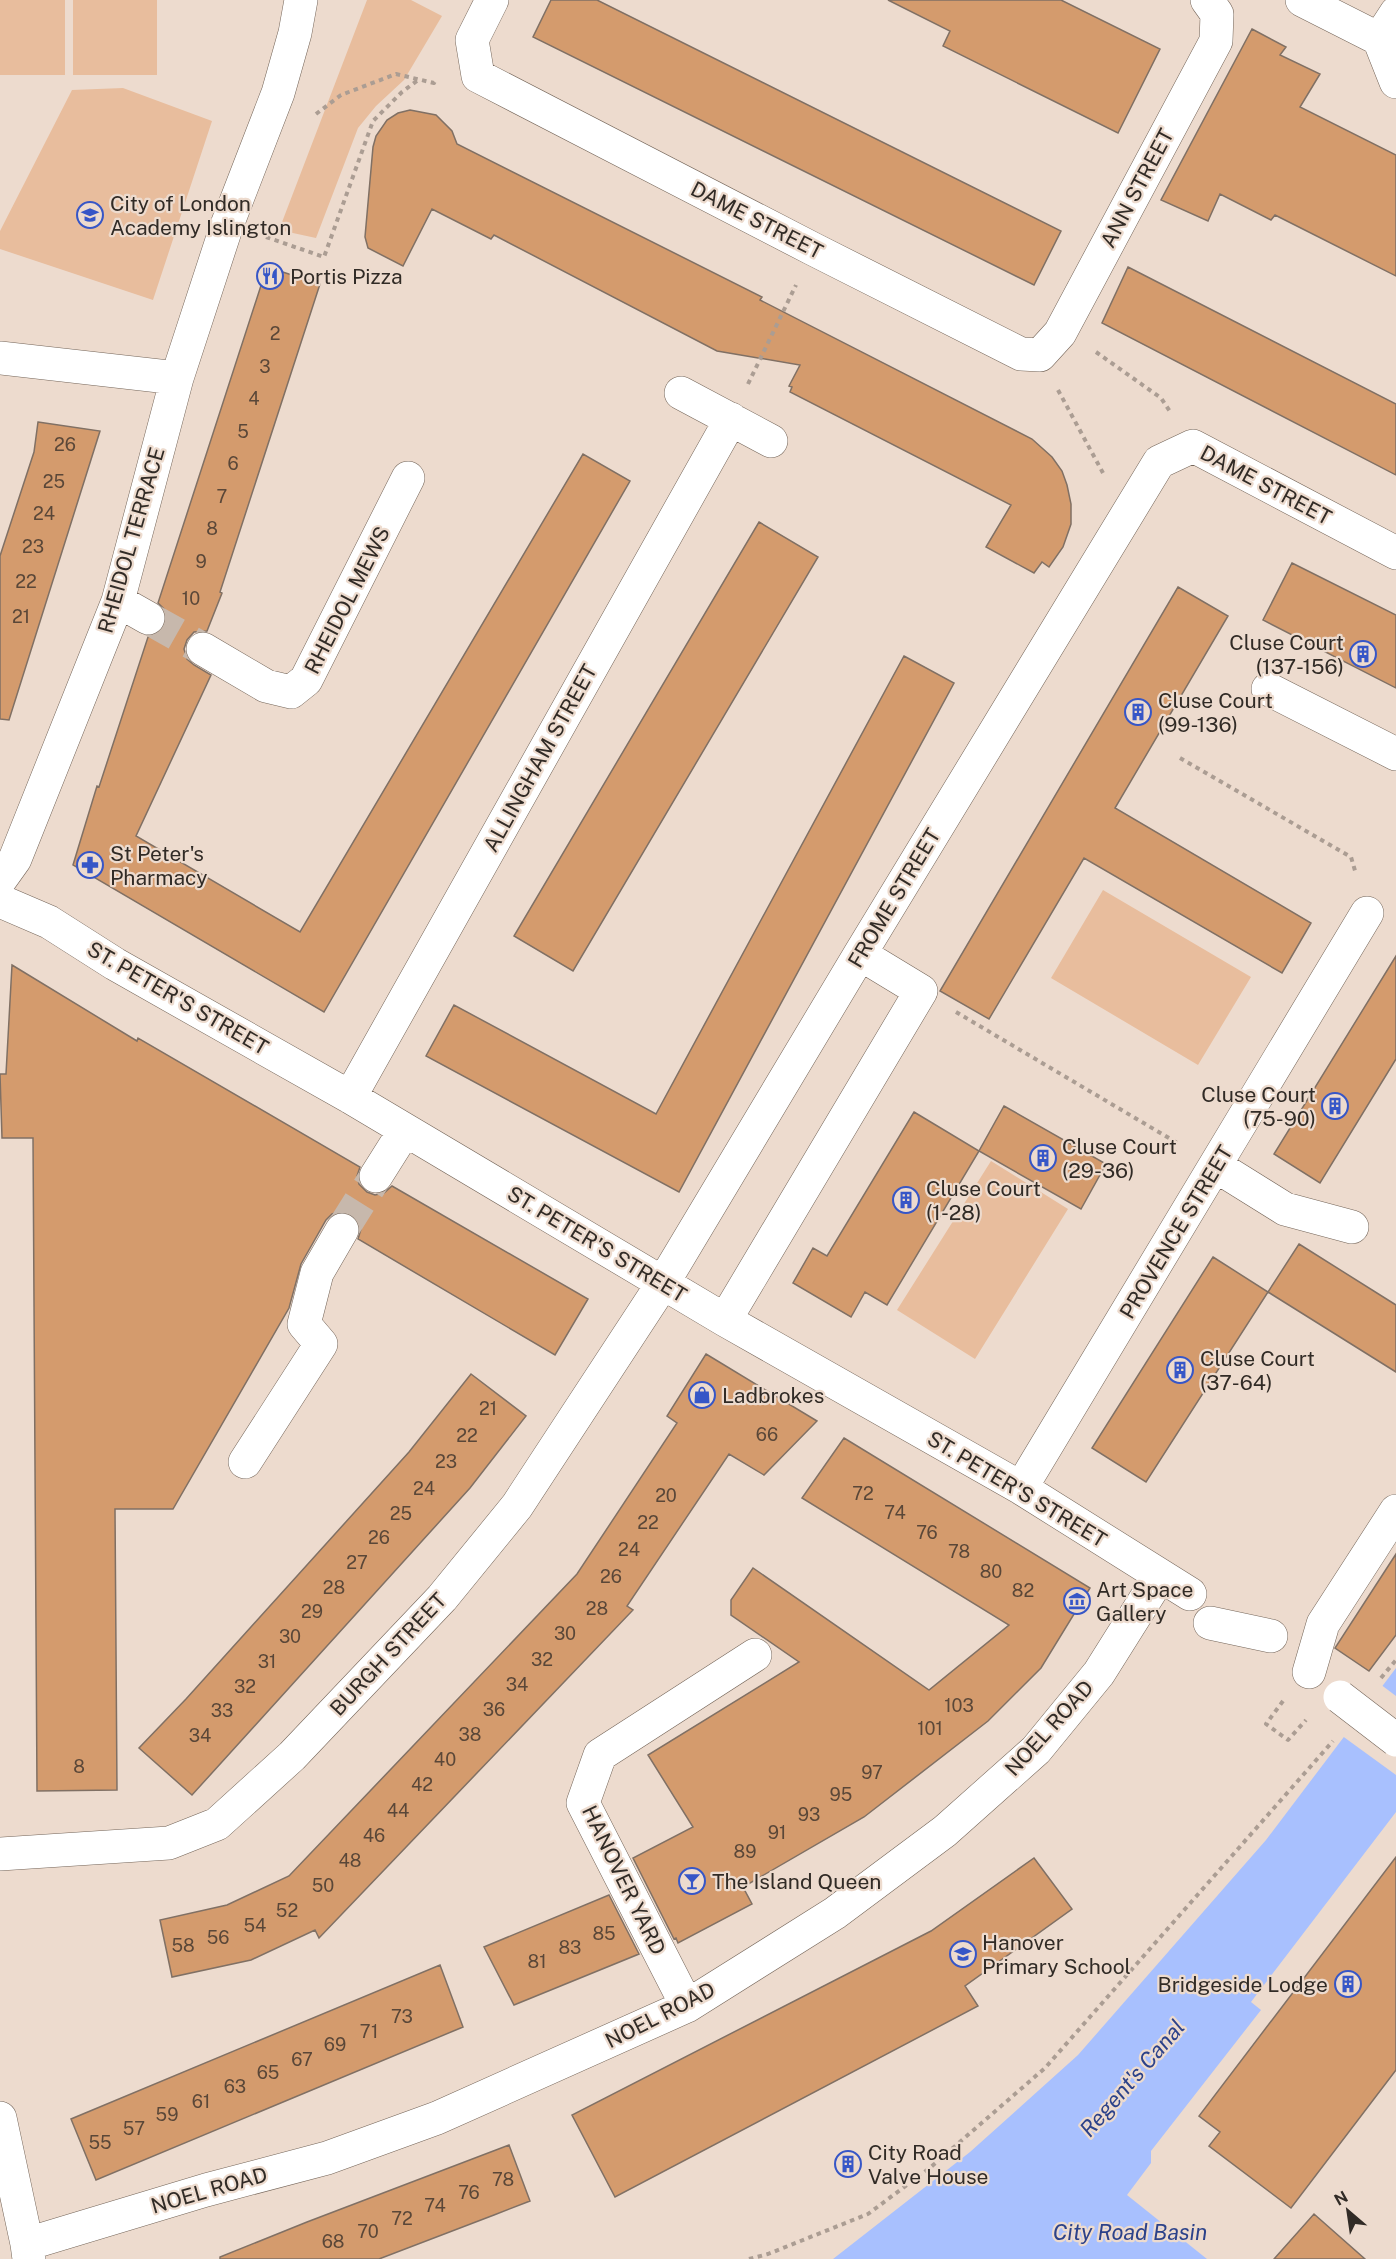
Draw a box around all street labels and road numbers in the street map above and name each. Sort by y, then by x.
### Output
street label: ANN STREET [1095,124,1179,252]
street label: DAME STREET [687,176,827,264]
street label: DAME STREET [1196,440,1336,530]
street label: RHEIDOL TERRACE [92,444,170,636]
street label: RHEIDOL MEWS [299,522,395,678]
street label: ALLINGHAM STREET [478,660,602,856]
street label: FROME STREET [843,824,945,972]
street label: ST. PETER'S STREET [83,936,273,1060]
street label: PROVENCE STREET [1114,1141,1238,1323]
street label: ST. PETER'S STREET [503,1181,691,1307]
street label: ST. PETER'S STREET [923,1426,1111,1552]
street label: BURGH STREET [325,1587,451,1721]
street label: NOEL ROAD [1000,1675,1098,1781]
street label: HANOVER YARD [577,1801,671,1959]
street label: NOEL ROAD [601,1977,719,2053]
street label: NOEL ROAD [148,2161,270,2219]

